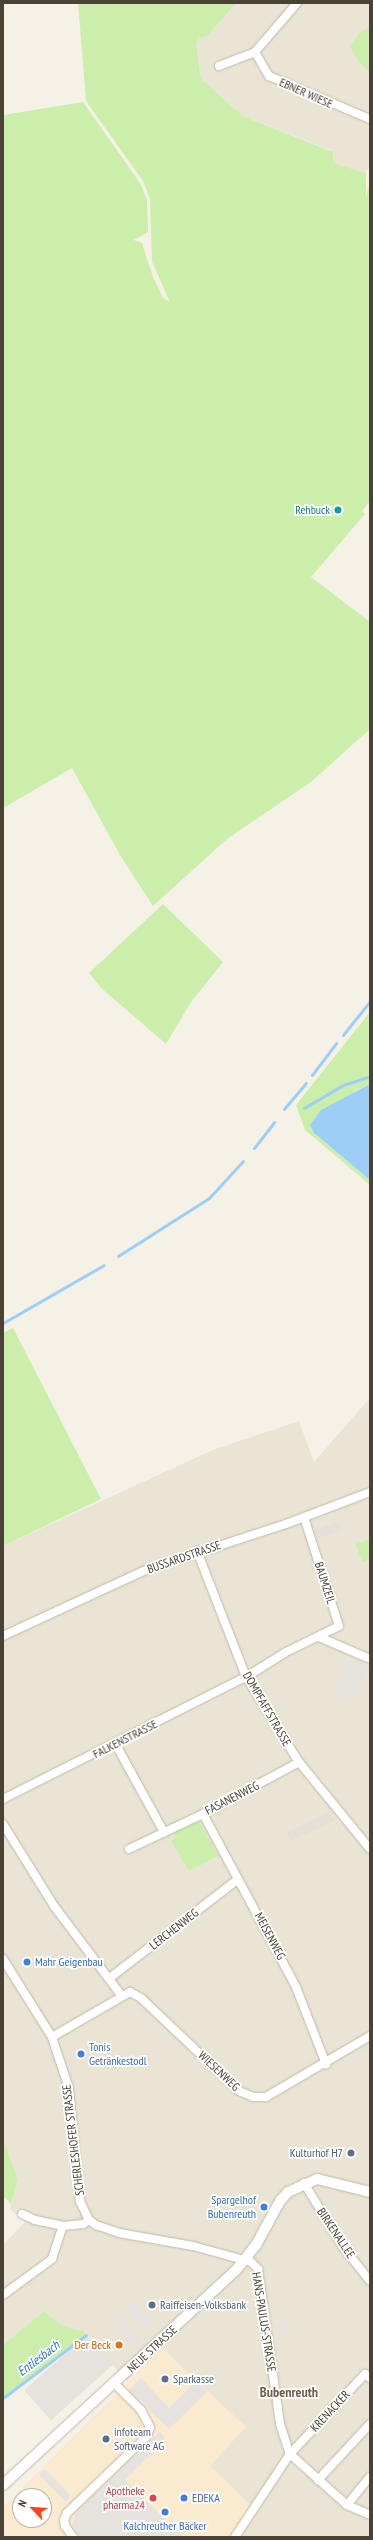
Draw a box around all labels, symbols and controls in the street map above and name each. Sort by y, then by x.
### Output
street label: EBNER WIESE [277,75,335,111]
place label: Rehbuck [295,503,330,517]
marker: Rehbuck [333,505,343,515]
street label: BUSSARDSTRASSE [145,1538,223,1576]
street label: BAUMZEIL [311,1560,339,1606]
street label: DOMPFAFFSTRASSE [240,1669,294,1749]
street label: FALKENSTRASSE [90,1717,160,1761]
street label: FASANENWEG [203,1778,261,1818]
street label: LERCHENWEG [147,1905,201,1953]
street label: MEISENWEG [252,1910,288,1962]
place label: Mahr Geigenbau [35,1955,103,1969]
marker: Mahr Geigenbau [22,1957,32,1967]
place label: Tonis Getränkestodl [89,2040,146,2068]
street label: WIESENWEG [195,2048,243,2094]
marker: Tonis Getränkestodl [76,2049,86,2059]
street label: SCHERLESHOFER STRASSE [59,2084,87,2196]
place label: Kulturhof H7 [290,2146,343,2160]
marker: Kulturhof H7 [346,2148,356,2158]
place label: Spargelhof Bubenreuth [208,2193,256,2221]
marker: Spargelhof Bubenreuth [259,2202,269,2212]
street label: BIRKENALLEE [314,2205,358,2261]
street label: HANS-PAULUS-STRASSE [249,2271,279,2373]
place label: Raiffeisen-Volksbank [160,2298,246,2312]
marker: Raiffeisen-Volksbank [147,2300,157,2310]
street label: NEUE STRASSE [124,2322,180,2376]
water label: Entlesbach [15,2338,63,2380]
place label: Der Beck [74,2338,111,2352]
marker: Der Beck [114,2340,124,2350]
place label: Sparkasse [173,2372,214,2386]
marker: Sparkasse [160,2374,170,2384]
district label: Bubenreuth [260,2384,318,2400]
street label: KRENACKER [307,2387,353,2435]
place label: infoteam Software AG [114,2425,164,2453]
marker: infoteam Software AG [101,2434,111,2444]
place label: Apotheke pharma24 [103,2484,145,2512]
north arrow [12,2488,52,2528]
place label: EDEKA [192,2491,220,2505]
marker: Apotheke pharma24 [148,2493,158,2503]
marker: EDEKA [179,2493,189,2503]
text: N [14,2498,30,2509]
marker: Kalchreuther Bäcker [160,2507,170,2517]
place label: Kalchreuther Bäcker [123,2519,207,2533]

